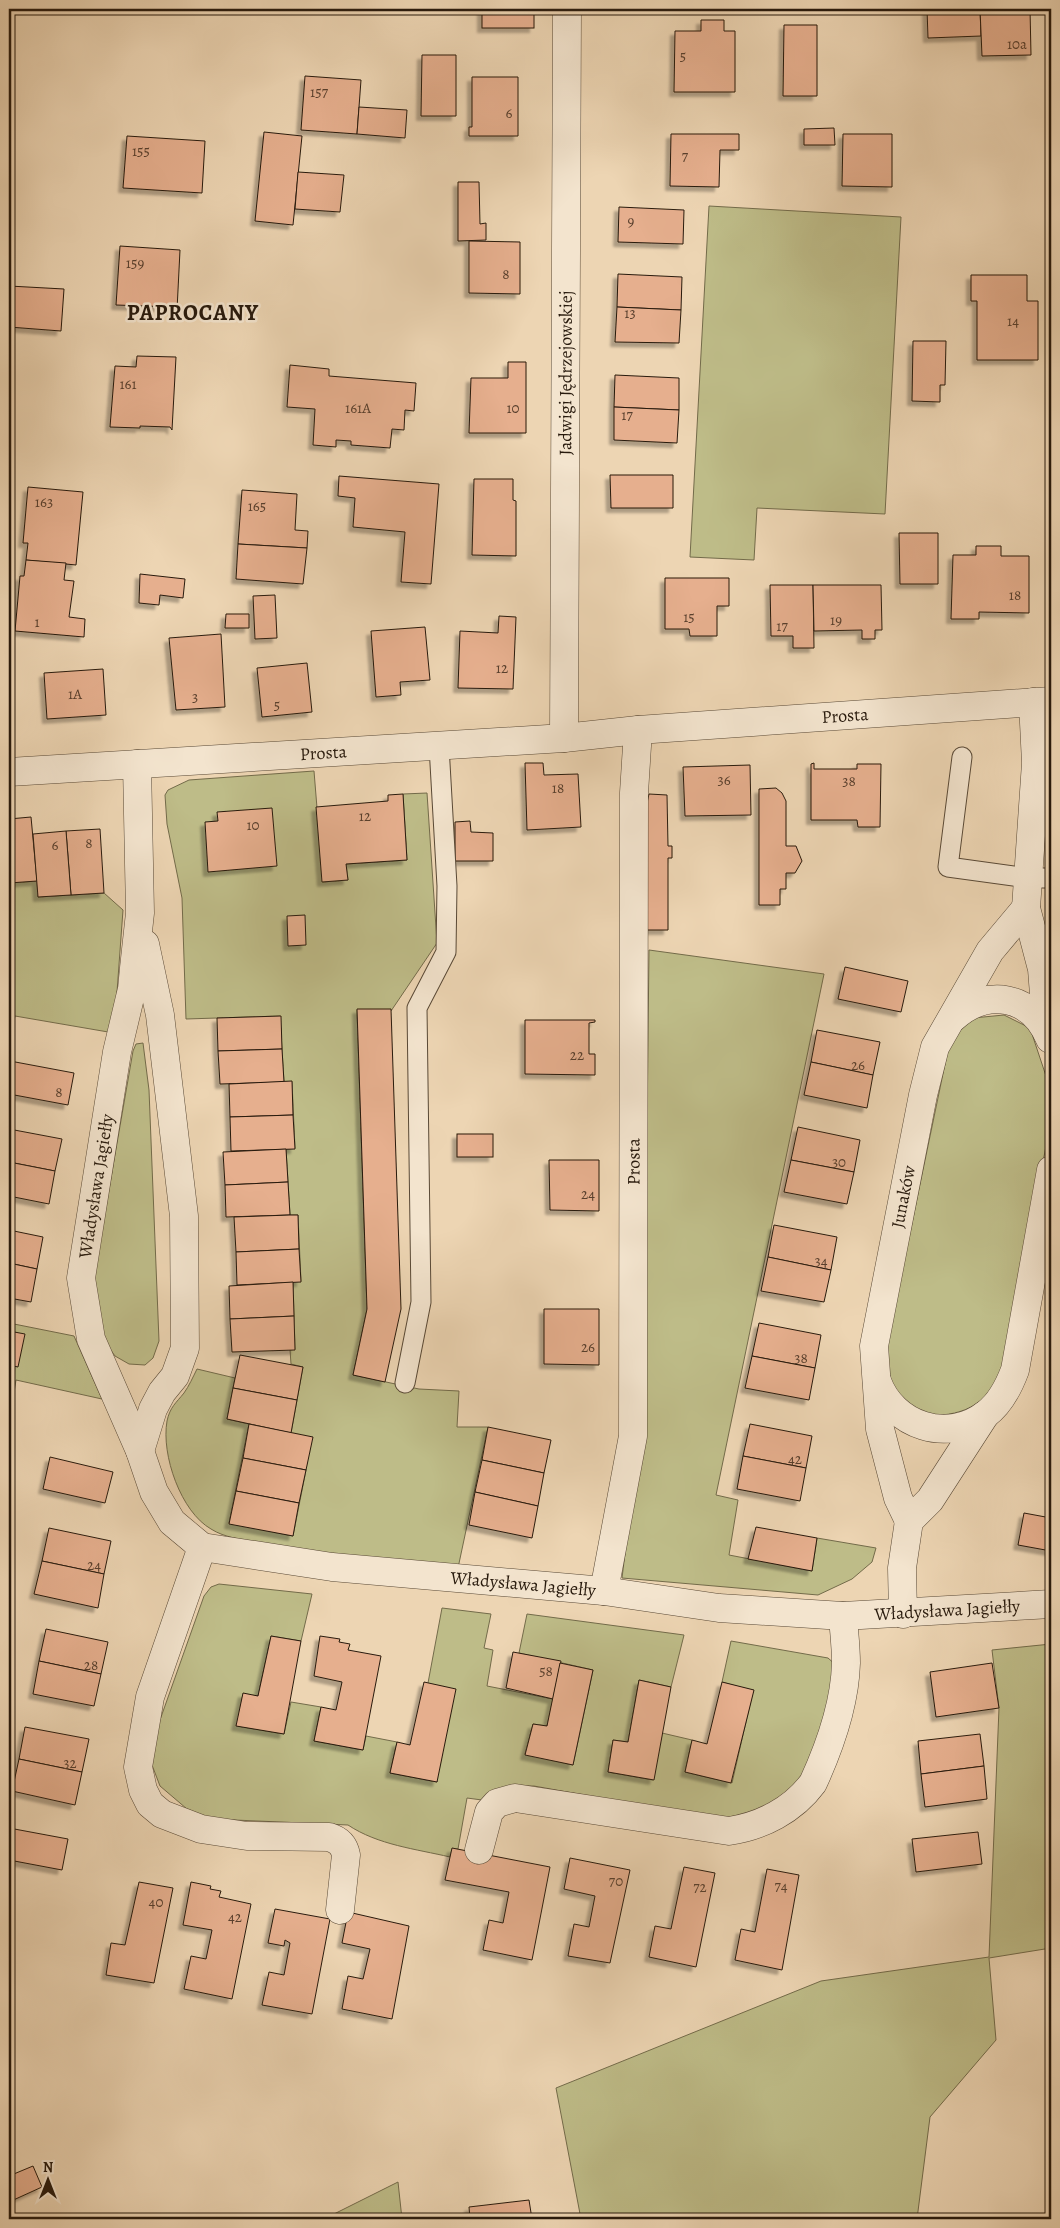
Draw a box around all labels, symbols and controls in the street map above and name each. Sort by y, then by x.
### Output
house number: 10a [1007,34,1027,54]
house number: 5 [680,46,686,66]
house number: 157 [310,82,329,102]
house number: 6 [506,103,513,123]
house number: 155 [132,141,150,161]
house number: 7 [682,146,689,166]
house number: 9 [628,211,635,231]
house number: 159 [126,253,144,273]
house number: 8 [502,264,510,284]
street label: Jadwigi Jędrzejowskiej [553,291,578,455]
district label: PAPROCANY [127,298,259,328]
house number: 13 [624,303,636,323]
house number: 14 [1007,311,1019,331]
house number: 161 [119,374,137,394]
house number: 161A [345,398,371,418]
house number: 10 [506,398,520,418]
house number: 17 [621,405,633,425]
house number: 163 [35,492,53,512]
house number: 165 [248,496,266,516]
house number: 18 [1009,585,1021,605]
house number: 15 [683,607,695,627]
house number: 19 [830,610,842,630]
house number: 1 [34,612,40,632]
house number: 17 [776,616,788,636]
house number: 12 [496,658,508,678]
house number: 1A [68,684,82,704]
house number: 3 [192,687,198,707]
house number: 5 [274,695,280,715]
street label: Prosta [821,702,870,729]
street label: Prosta [299,739,348,766]
house number: 36 [717,770,731,790]
house number: 38 [842,771,856,791]
house number: 18 [552,778,564,798]
house number: 12 [359,806,371,826]
house number: 10 [246,815,260,835]
house number: 8 [85,833,93,853]
house number: 6 [52,835,59,855]
house number: 22 [570,1045,584,1065]
house number: 26 [851,1055,865,1075]
house number: 8 [55,1082,63,1102]
street label: Władysława Jagiełły [73,1111,119,1261]
street label: Prosta [621,1138,645,1185]
house number: 30 [832,1152,846,1172]
street label: Junaków [885,1163,921,1230]
house number: 24 [581,1184,595,1204]
house number: 34 [814,1251,828,1271]
house number: 26 [581,1337,595,1357]
house number: 38 [794,1348,808,1368]
house number: 42 [788,1449,802,1469]
house number: 24 [87,1555,101,1575]
street label: Władysława Jagiełły [449,1565,598,1602]
street label: Władysława Jagiełły [873,1594,1022,1626]
house number: 28 [84,1655,98,1675]
house number: 58 [539,1661,553,1681]
house number: 32 [63,1753,77,1773]
house number: 70 [609,1871,623,1891]
house number: 74 [774,1876,788,1896]
house number: 72 [693,1877,707,1897]
house number: 40 [149,1892,163,1912]
house number: 42 [228,1907,242,1927]
north arrow [22,2156,72,2206]
text: N [43,2158,53,2177]

